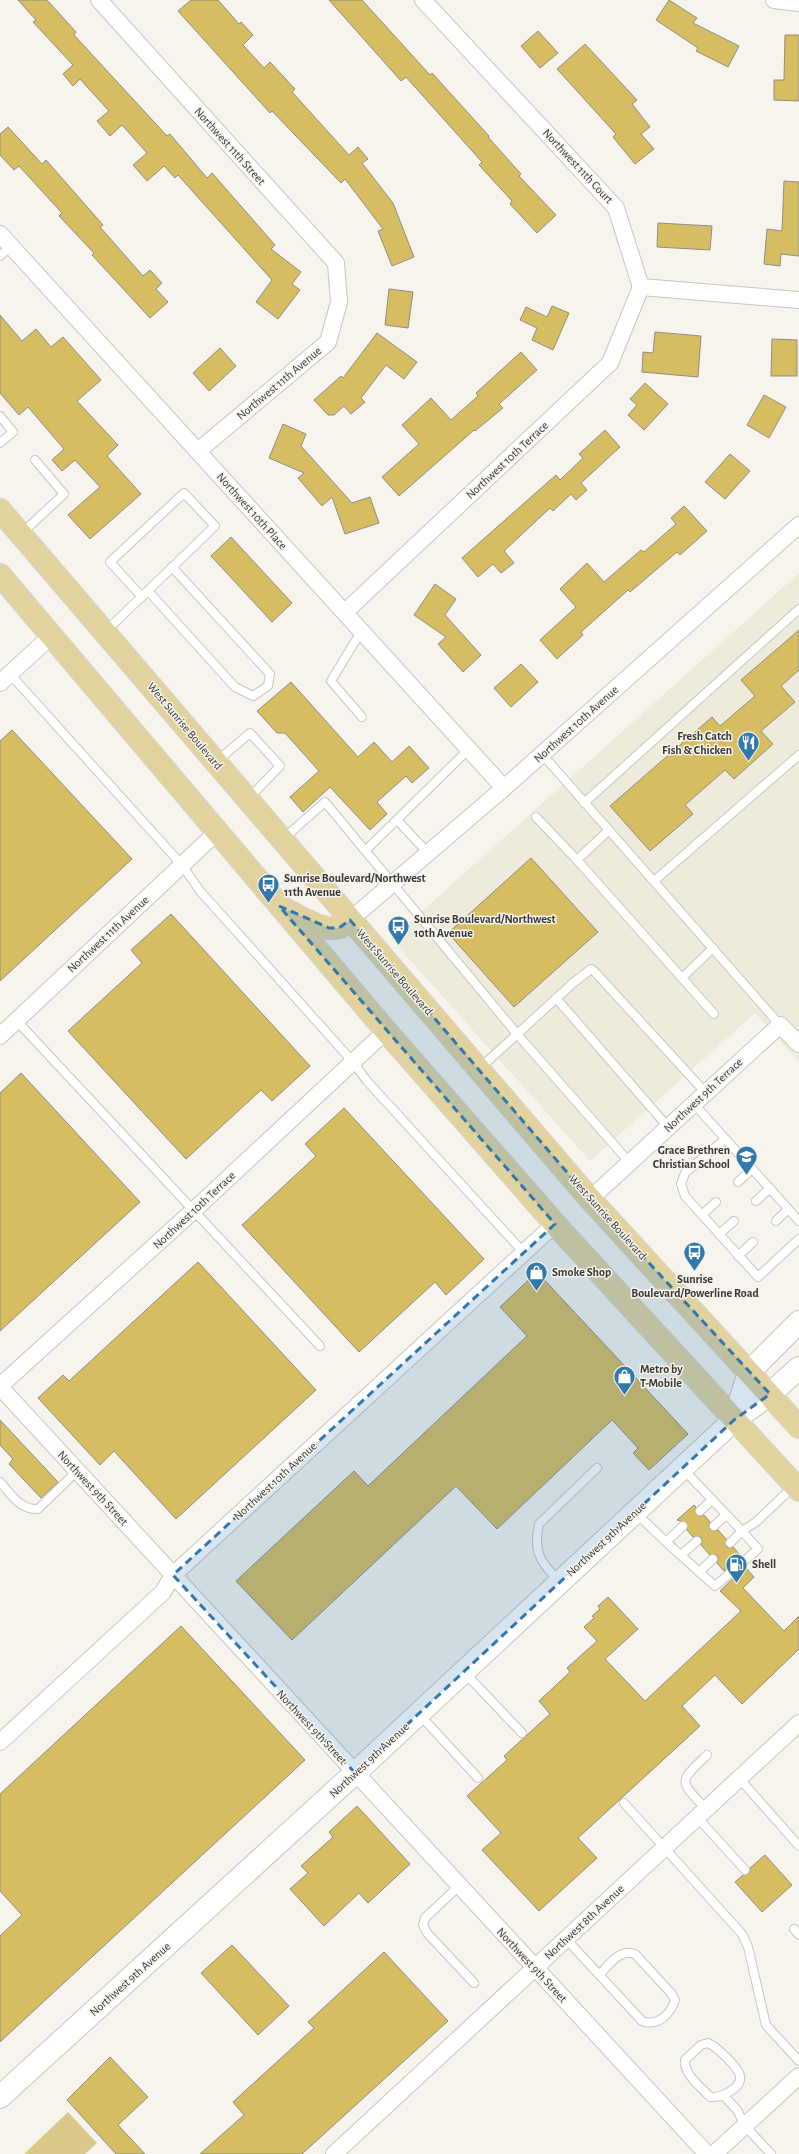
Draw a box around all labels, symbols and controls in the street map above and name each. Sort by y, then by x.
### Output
street label: Northwest 11th Street [192,105,268,187]
street label: Northwest 11th Court [541,126,616,206]
street label: Northwest 11th Avenue [234,344,324,422]
street label: Northwest 10th Terrace [464,419,550,501]
street label: Northwest 10th Place [215,470,289,552]
street label: West Sunrise Boulevard [145,680,225,772]
street label: Northwest 10th Avenue [532,683,620,765]
place label: Fresh Catch Fish & Chicken [662,730,732,756]
restaurant icon: Fresh Catch Fish & Chicken [735,730,761,763]
bus stop icon: Sunrise Boulevard/Northwest 11th Avenue [256,872,282,905]
place label: Sunrise Boulevard/Northwest 11th Avenue [284,872,426,898]
street label: Northwest 11th Avenue [65,893,151,975]
bus stop icon: Sunrise Boulevard/Northwest 10th Avenue [386,913,412,946]
place label: Sunrise Boulevard/Northwest 10th Avenue [414,913,556,939]
street label: West Sunrise Boulevard [354,927,436,1017]
street label: Northwest 9th Terrace [661,1056,745,1134]
place label: Grace Brethren Christian School [653,1144,730,1170]
school or university icon: Grace Brethren Christian School [733,1144,759,1177]
street label: Northwest 10th Terrace [151,1169,237,1251]
street label: West Sunrise Boulevard [567,1172,649,1262]
bus stop icon: Sunrise Boulevard/Powerline Road [682,1239,708,1272]
shop icon: Smoke Shop [523,1259,549,1292]
place label: Smoke Shop [552,1266,611,1278]
place label: Sunrise Boulevard/Powerline Road [631,1273,759,1299]
shop icon: Metro by T-Mobile [611,1363,637,1396]
place label: Metro by T-Mobile [640,1363,683,1389]
street label: Northwest 10th Avenue [231,1440,319,1522]
street label: Northwest 9th Street [56,1448,131,1528]
street label: Northwest 9th Avenue [564,1499,648,1579]
fuel station icon: Shell [724,1551,750,1584]
place label: Shell [752,1558,776,1570]
street label: Northwest 9th Street [275,1687,350,1767]
street label: Northwest 9th Avenue [327,1720,411,1800]
street label: Northwest 8th Avenue [542,1882,626,1962]
street label: Northwest 9th Street [495,1925,570,2005]
street label: Northwest 9th Avenue [87,1940,173,2018]

